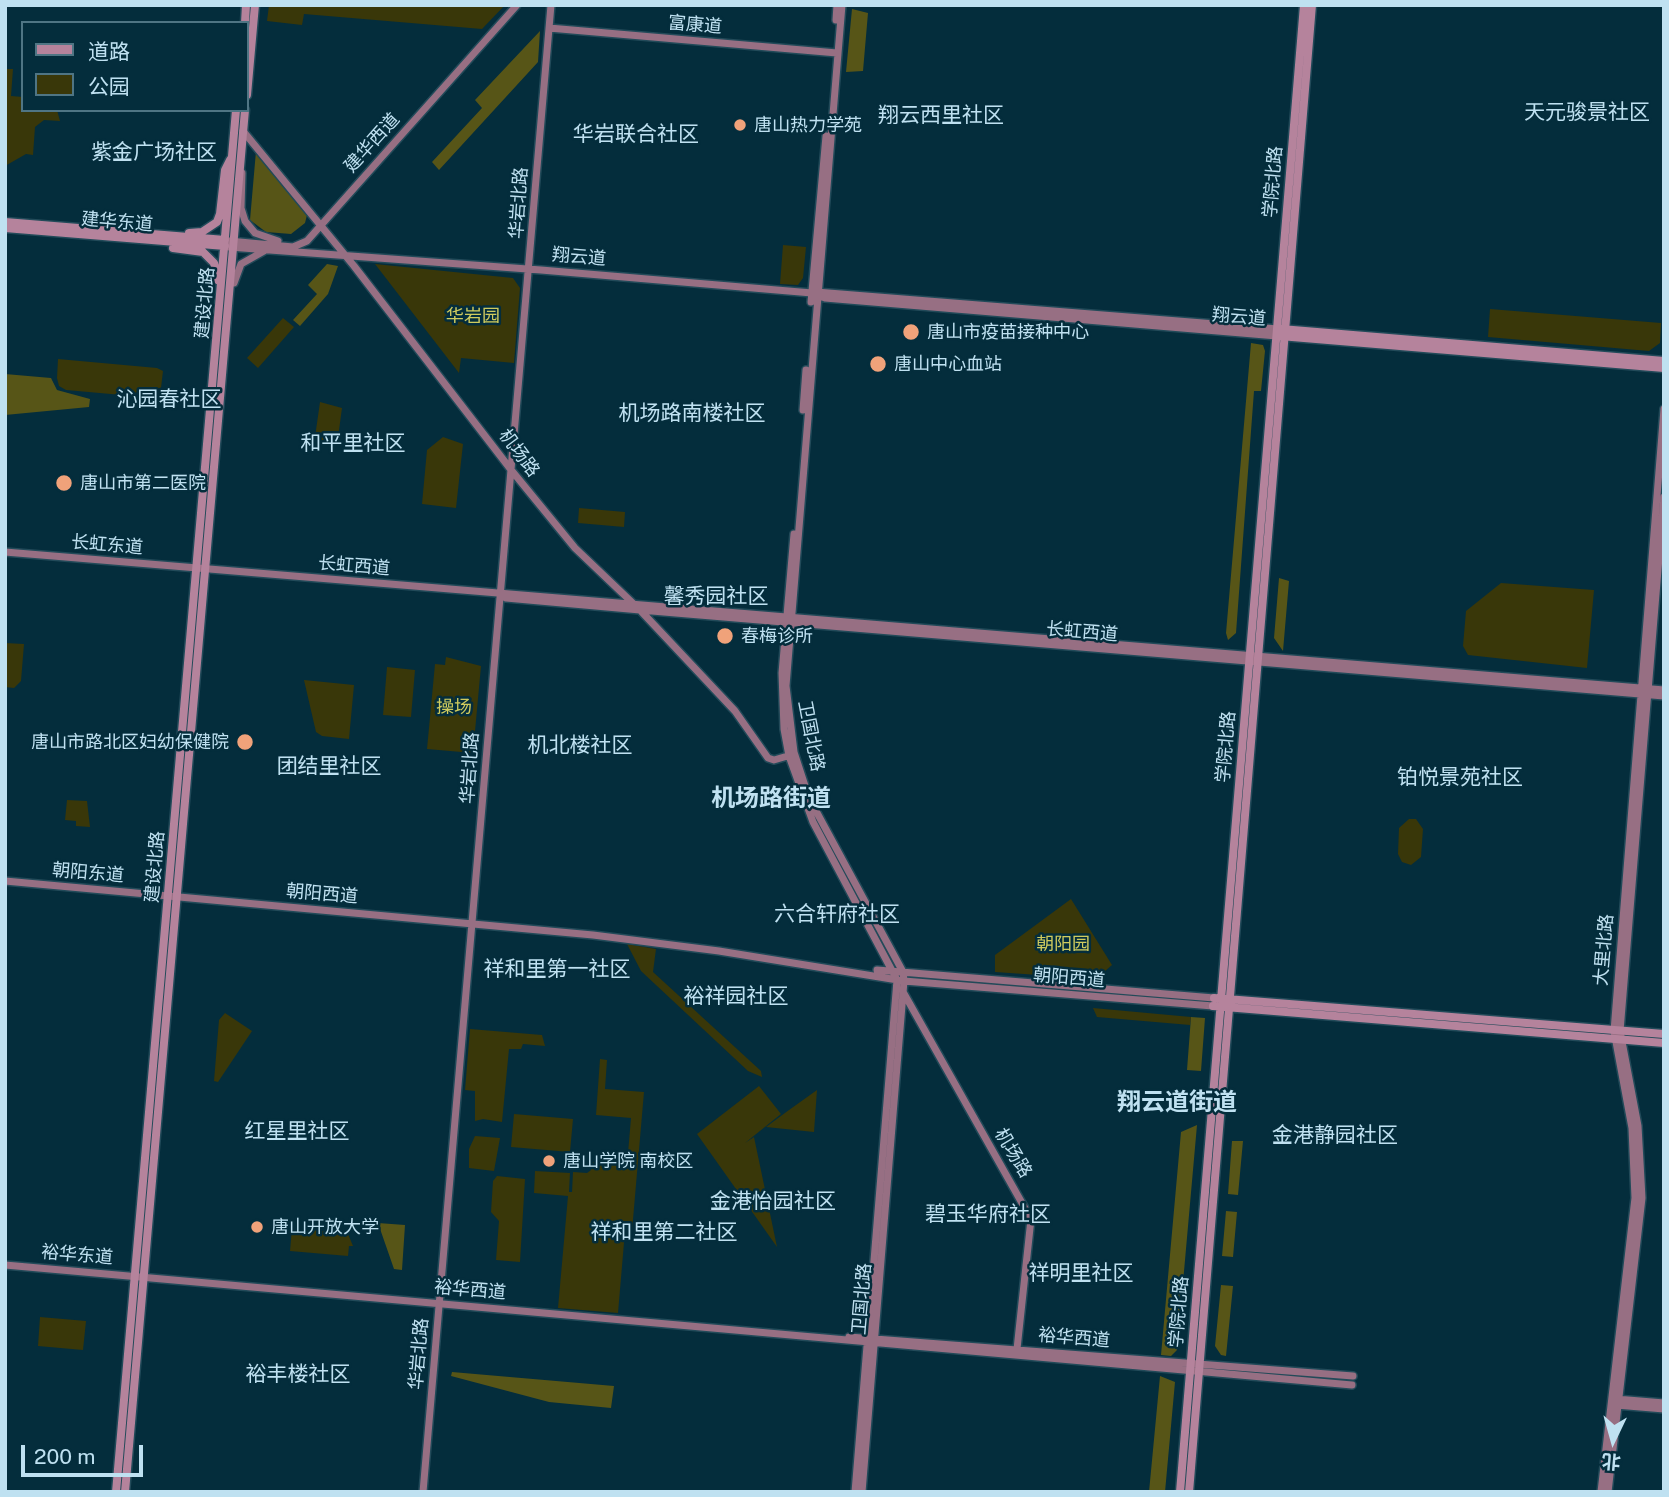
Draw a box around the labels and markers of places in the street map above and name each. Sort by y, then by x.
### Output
place label: 唐山热力学苑 [754,114,862,136]
marker: 唐山热力学苑 [732,117,748,133]
place label: 唐山市疫苗接种中心 [927,321,1089,343]
marker: 唐山市疫苗接种中心 [901,322,921,342]
place label: 唐山中心血站 [894,353,1002,375]
marker: 唐山中心血站 [868,354,888,374]
place label: 唐山市第二医院 [80,472,206,494]
marker: 唐山市第二医院 [54,473,74,493]
place label: 春梅诊所 [741,625,813,647]
marker: 春梅诊所 [715,626,735,646]
place label: 唐山市路北区妇幼保健院 [31,731,229,753]
marker: 唐山市路北区妇幼保健院 [235,732,255,752]
place label: 唐山学院 南校区 [563,1150,693,1172]
marker: 唐山学院 南校区 [541,1153,557,1169]
place label: 唐山开放大学 [271,1216,379,1238]
marker: 唐山开放大学 [249,1219,265,1235]

